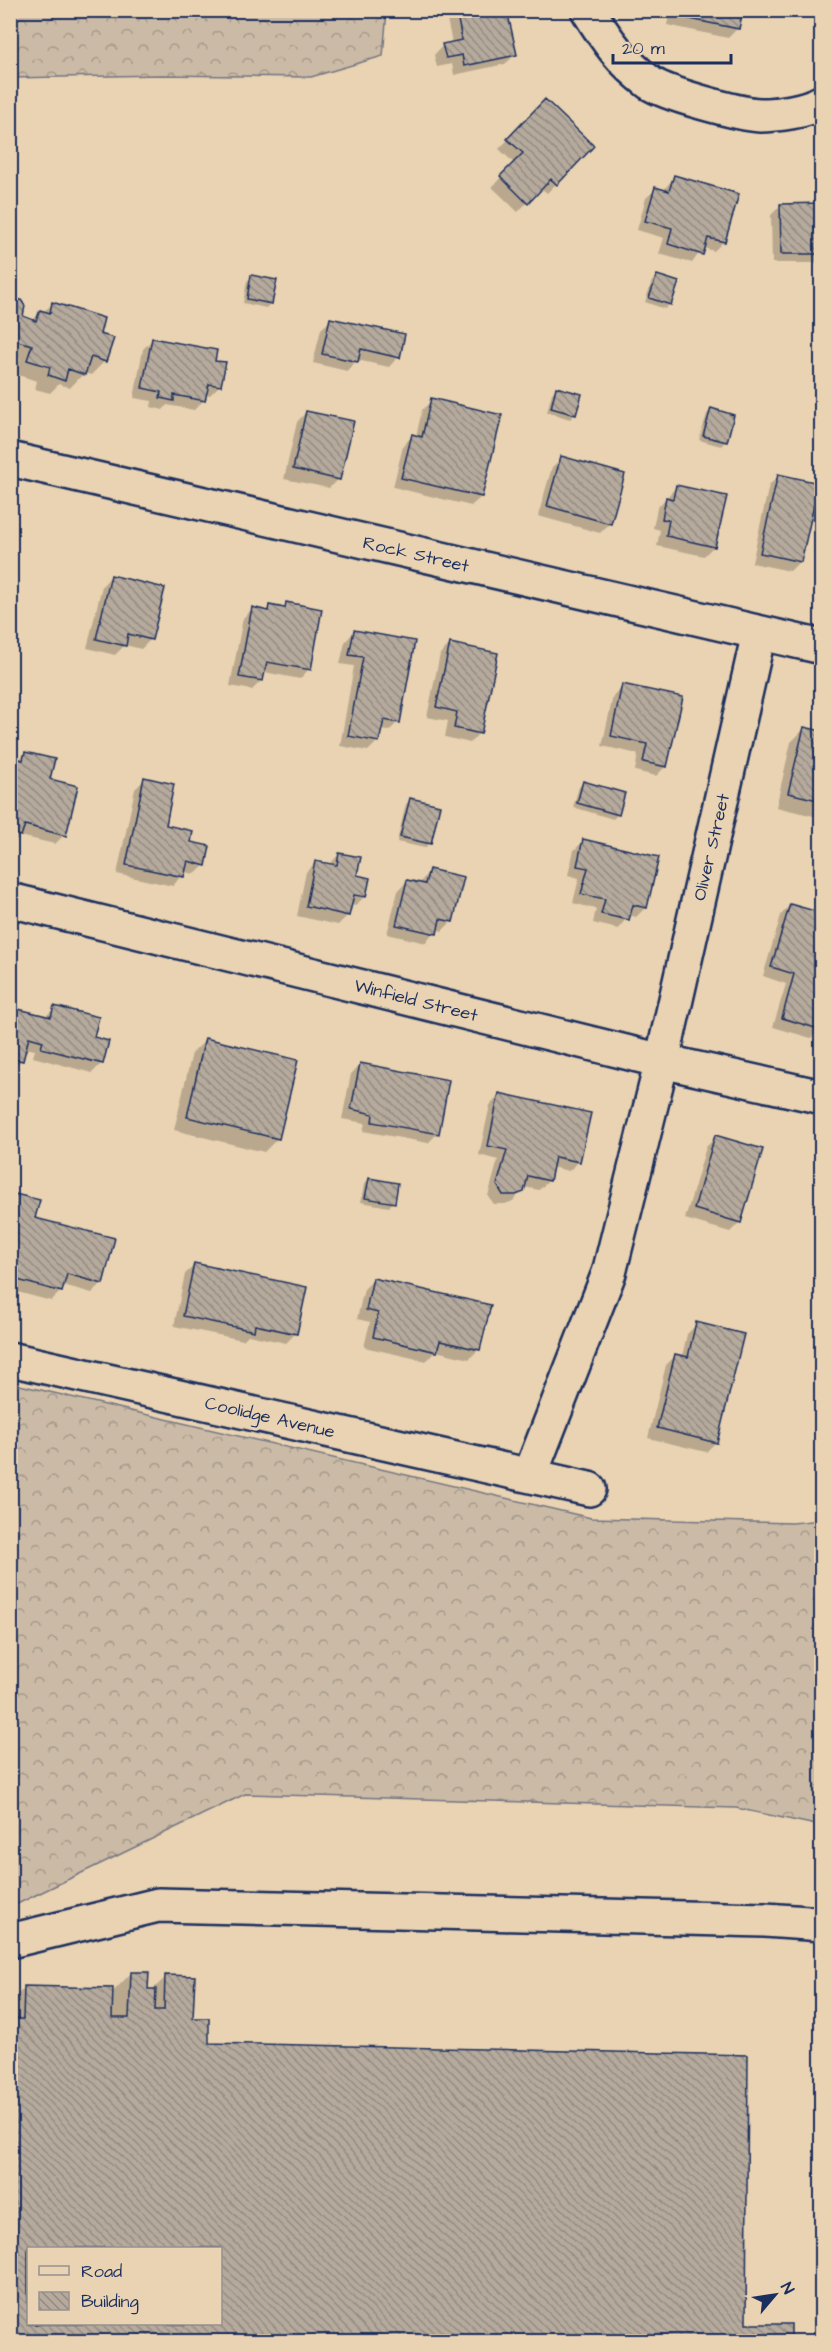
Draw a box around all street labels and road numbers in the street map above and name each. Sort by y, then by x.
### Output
street label: Rock Street [360,530,472,579]
street label: Oliver Street [687,790,736,903]
street label: Winfield Street [351,973,481,1028]
street label: Coolidge Avenue [202,1390,337,1446]

